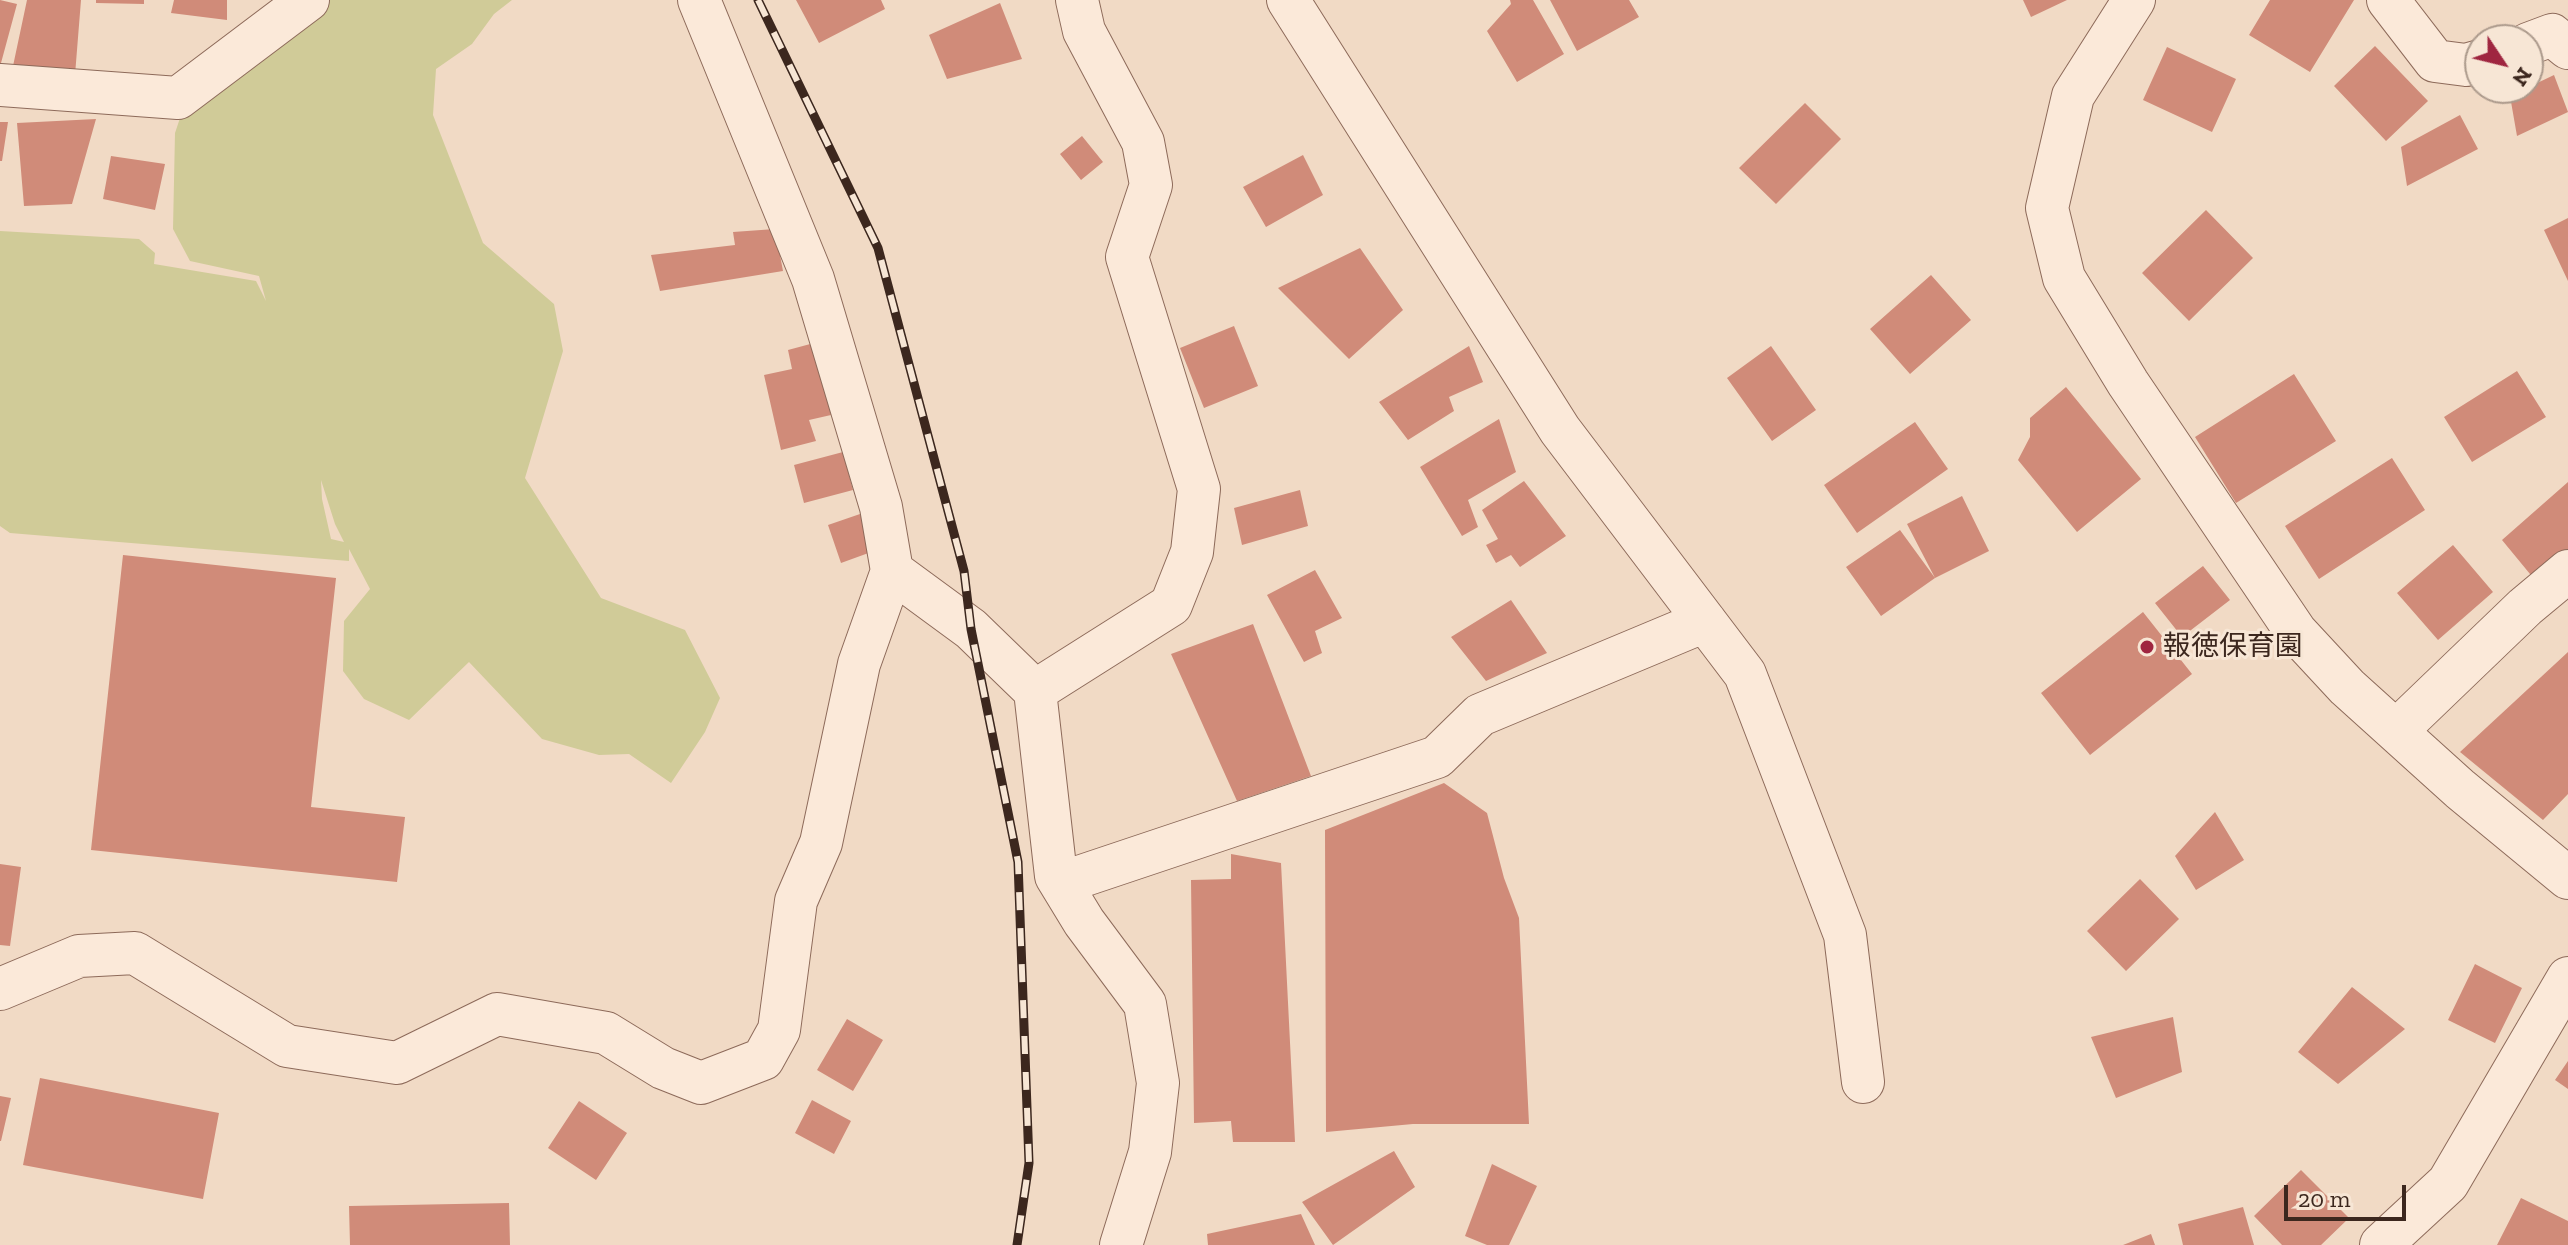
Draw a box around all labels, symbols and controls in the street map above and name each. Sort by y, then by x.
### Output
north arrow [2464,24,2544,104]
text: N [2507,62,2538,91]
place label: 報徳保育園 [2163,630,2303,664]
marker: 報徳保育園 [2138,638,2156,656]
scale bar [2288,1169,2410,1219]
text: 20 m [2298,1184,2350,1213]

